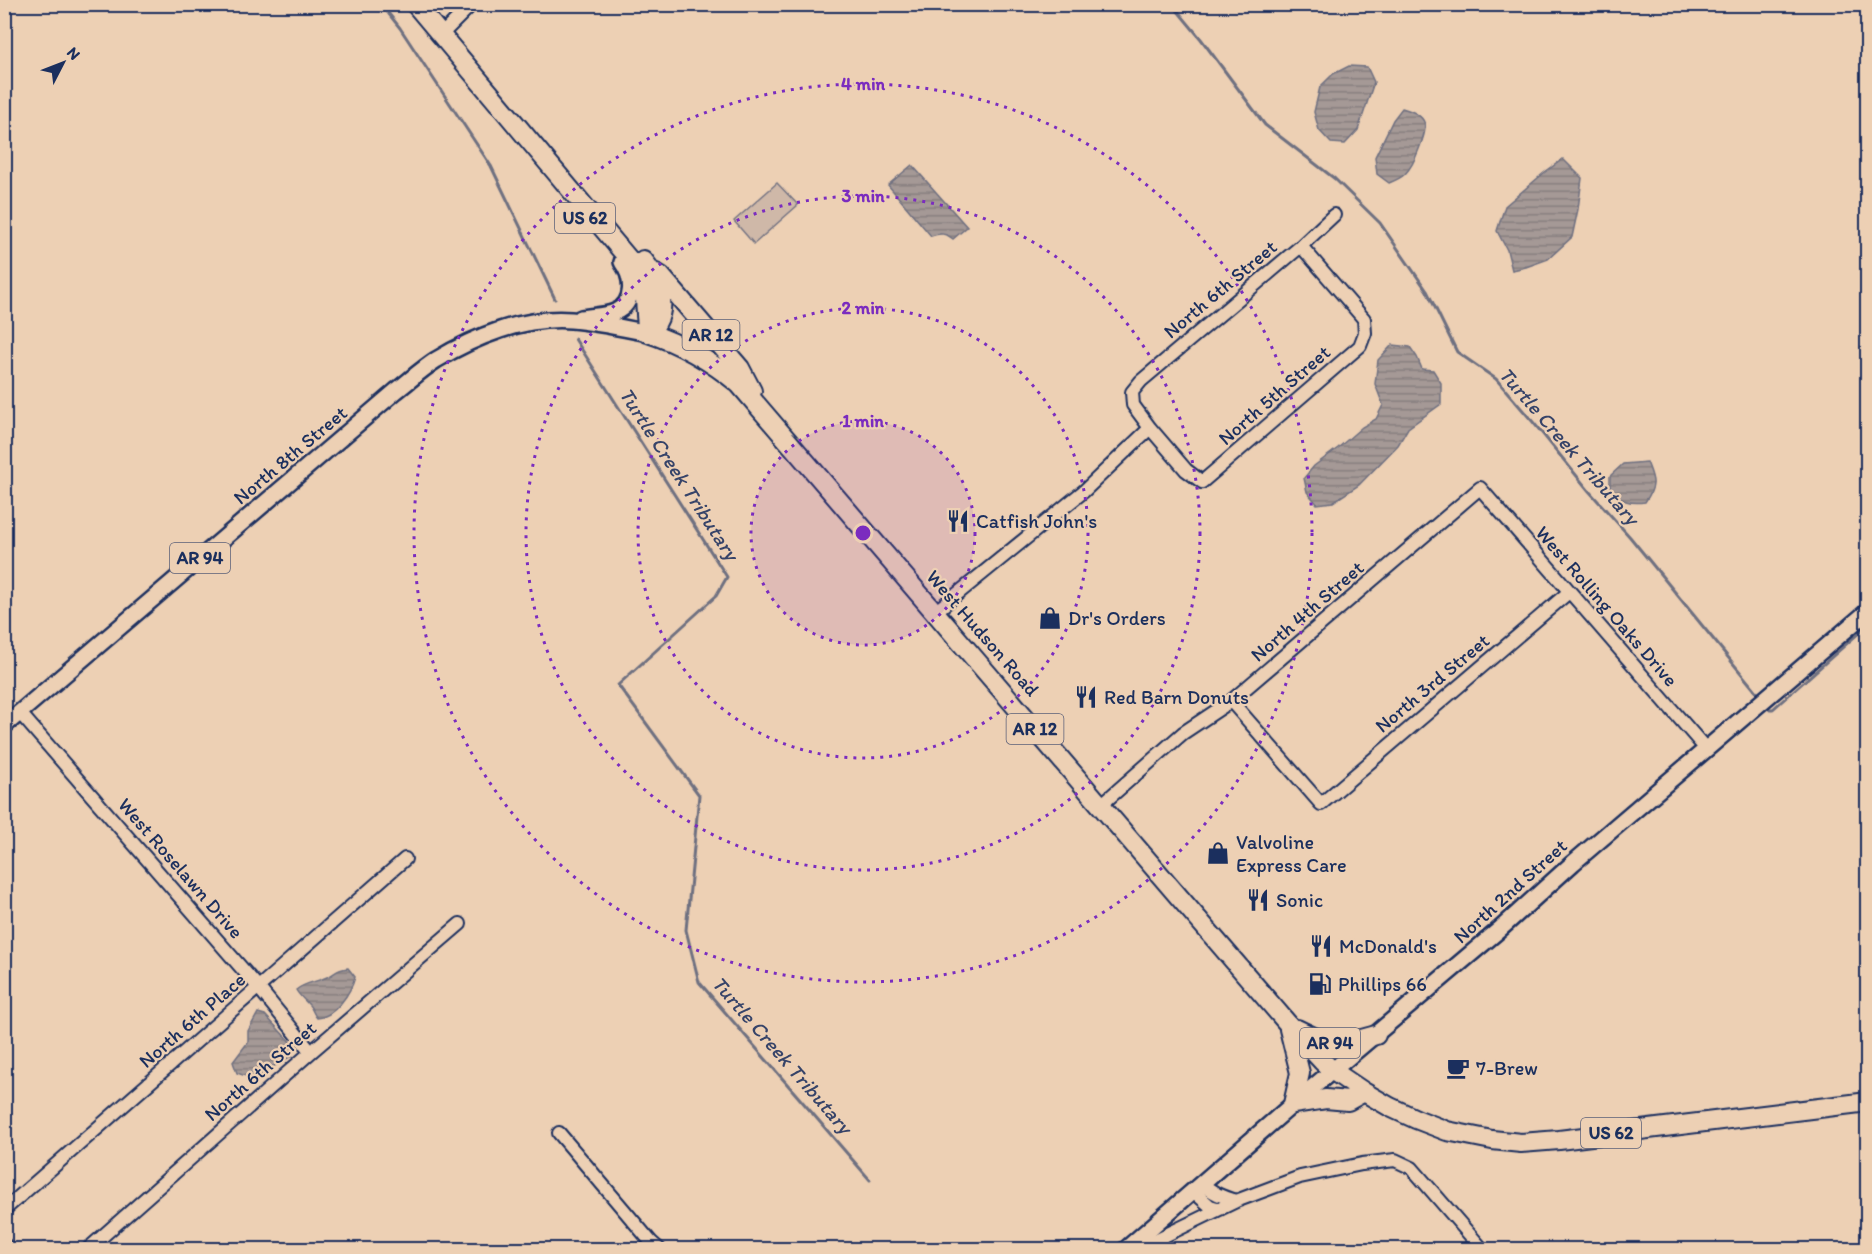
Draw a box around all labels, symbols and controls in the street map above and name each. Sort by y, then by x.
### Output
north arrow [33,33,93,93]
text: N [63,43,84,64]
text: 4 min [841,73,886,95]
text: 3 min [841,185,885,207]
road number: US 62 [555,203,615,233]
street label: North 6th Street [1159,234,1282,343]
text: 2 min [842,297,885,319]
road number: AR 12 [682,320,740,350]
street label: North 5th Street [1213,340,1335,450]
water label: Turtle Creek Tributary [1494,362,1646,531]
water label: Turtle Creek Tributary [614,383,746,567]
street label: North 8th Street [228,400,352,509]
text: 1 min [842,410,884,432]
restaurant icon: Catfish John's [945,508,971,534]
place label: Catfish John's [976,509,1097,533]
street label: West Rolling Oaks Drive [1531,521,1683,691]
centre of rings [853,523,873,543]
road number: AR 94 [170,543,230,573]
street label: North 4th Street [1246,555,1369,667]
street label: West Hudson Road [922,565,1044,701]
shop icon: Dr's Orders [1037,605,1063,631]
place label: Dr's Orders [1068,606,1166,630]
street label: North 3rd Street [1370,628,1494,738]
restaurant icon: Red Barn Donuts [1073,684,1099,710]
place label: Red Barn Donuts [1104,685,1249,709]
road number: AR 12 [1006,714,1064,744]
street label: West Roselawn Drive [113,793,249,943]
place label: Valvoline Express Care [1236,830,1347,877]
street label: North 2nd Street [1448,833,1572,948]
shop icon: Valvoline Express Care [1205,840,1231,866]
restaurant icon: Sonic [1245,887,1271,913]
place label: Sonic [1276,888,1323,912]
restaurant icon: McDonald's [1308,933,1334,959]
place label: McDonald's [1339,934,1437,958]
street label: North 6th Place [134,967,250,1073]
water label: Turtle Creek Tributary [707,971,859,1140]
fuel station icon: Phillips 66 [1307,971,1333,997]
place label: Phillips 66 [1338,972,1427,996]
street label: North 6th Street [199,1016,321,1126]
road number: AR 94 [1300,1028,1360,1058]
cafe icon: 7-Brew [1445,1055,1471,1081]
place label: 7-Brew [1476,1056,1538,1080]
road number: US 62 [1581,1118,1641,1148]

